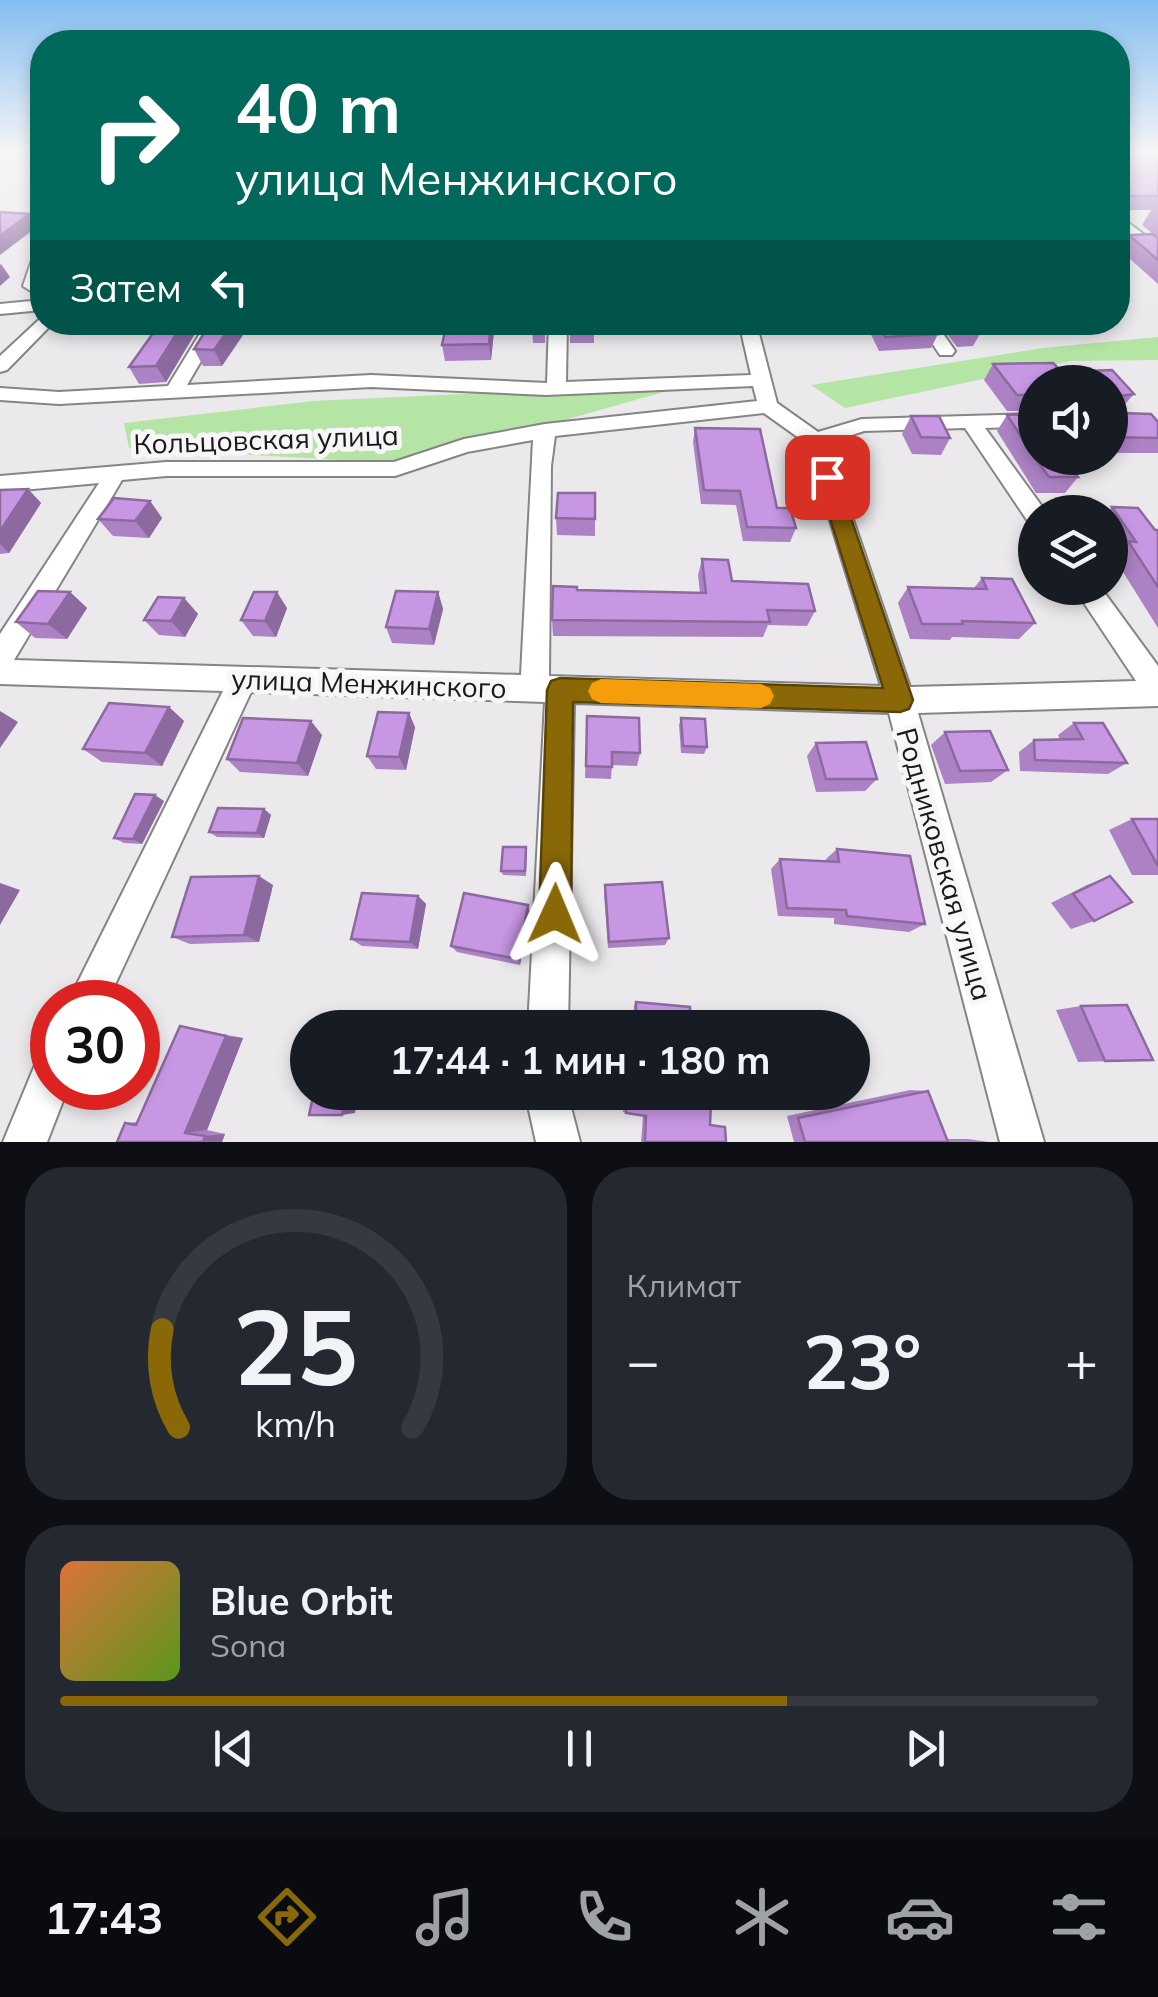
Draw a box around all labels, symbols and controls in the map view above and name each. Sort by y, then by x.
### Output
text: 40 m [235,63,401,151]
icon: right [70,70,200,200]
text: улица Менжинского [235,150,678,206]
icon: left [202,260,257,315]
text: Затем [70,264,182,312]
map controls [1018,365,1128,605]
button: sound [1018,365,1128,475]
street label: Кольцовская улица [133,417,399,461]
pin [785,435,870,520]
icon: arrive [800,450,855,505]
button: layers [1018,495,1128,605]
street label: улица Менжинского [231,661,507,705]
street label: Родниковская улица [889,724,1001,1004]
position arrow [503,862,607,966]
speed limit sign: 30 [30,980,160,1110]
text: 17:44 · 1 мин · 180 m [390,1036,770,1084]
text: Климат [627,1265,741,1305]
text: 25 [233,1280,358,1411]
text: 23° [803,1314,921,1408]
text: − [627,1326,660,1395]
text: + [1065,1326,1098,1395]
text: km/h [255,1401,336,1446]
text: Blue Orbit [210,1577,393,1625]
text: Sona [210,1625,286,1665]
icon: previous [206,1721,261,1776]
icon: pause [552,1721,607,1776]
icon: next [898,1721,953,1776]
icon: directions [252,1882,322,1952]
icon: music [410,1882,480,1952]
icon: phone [569,1882,639,1952]
icon: climate [727,1882,797,1952]
icon: car [885,1882,955,1952]
icon: filters [1044,1882,1114,1952]
text: 17:43 [44,1889,163,1945]

